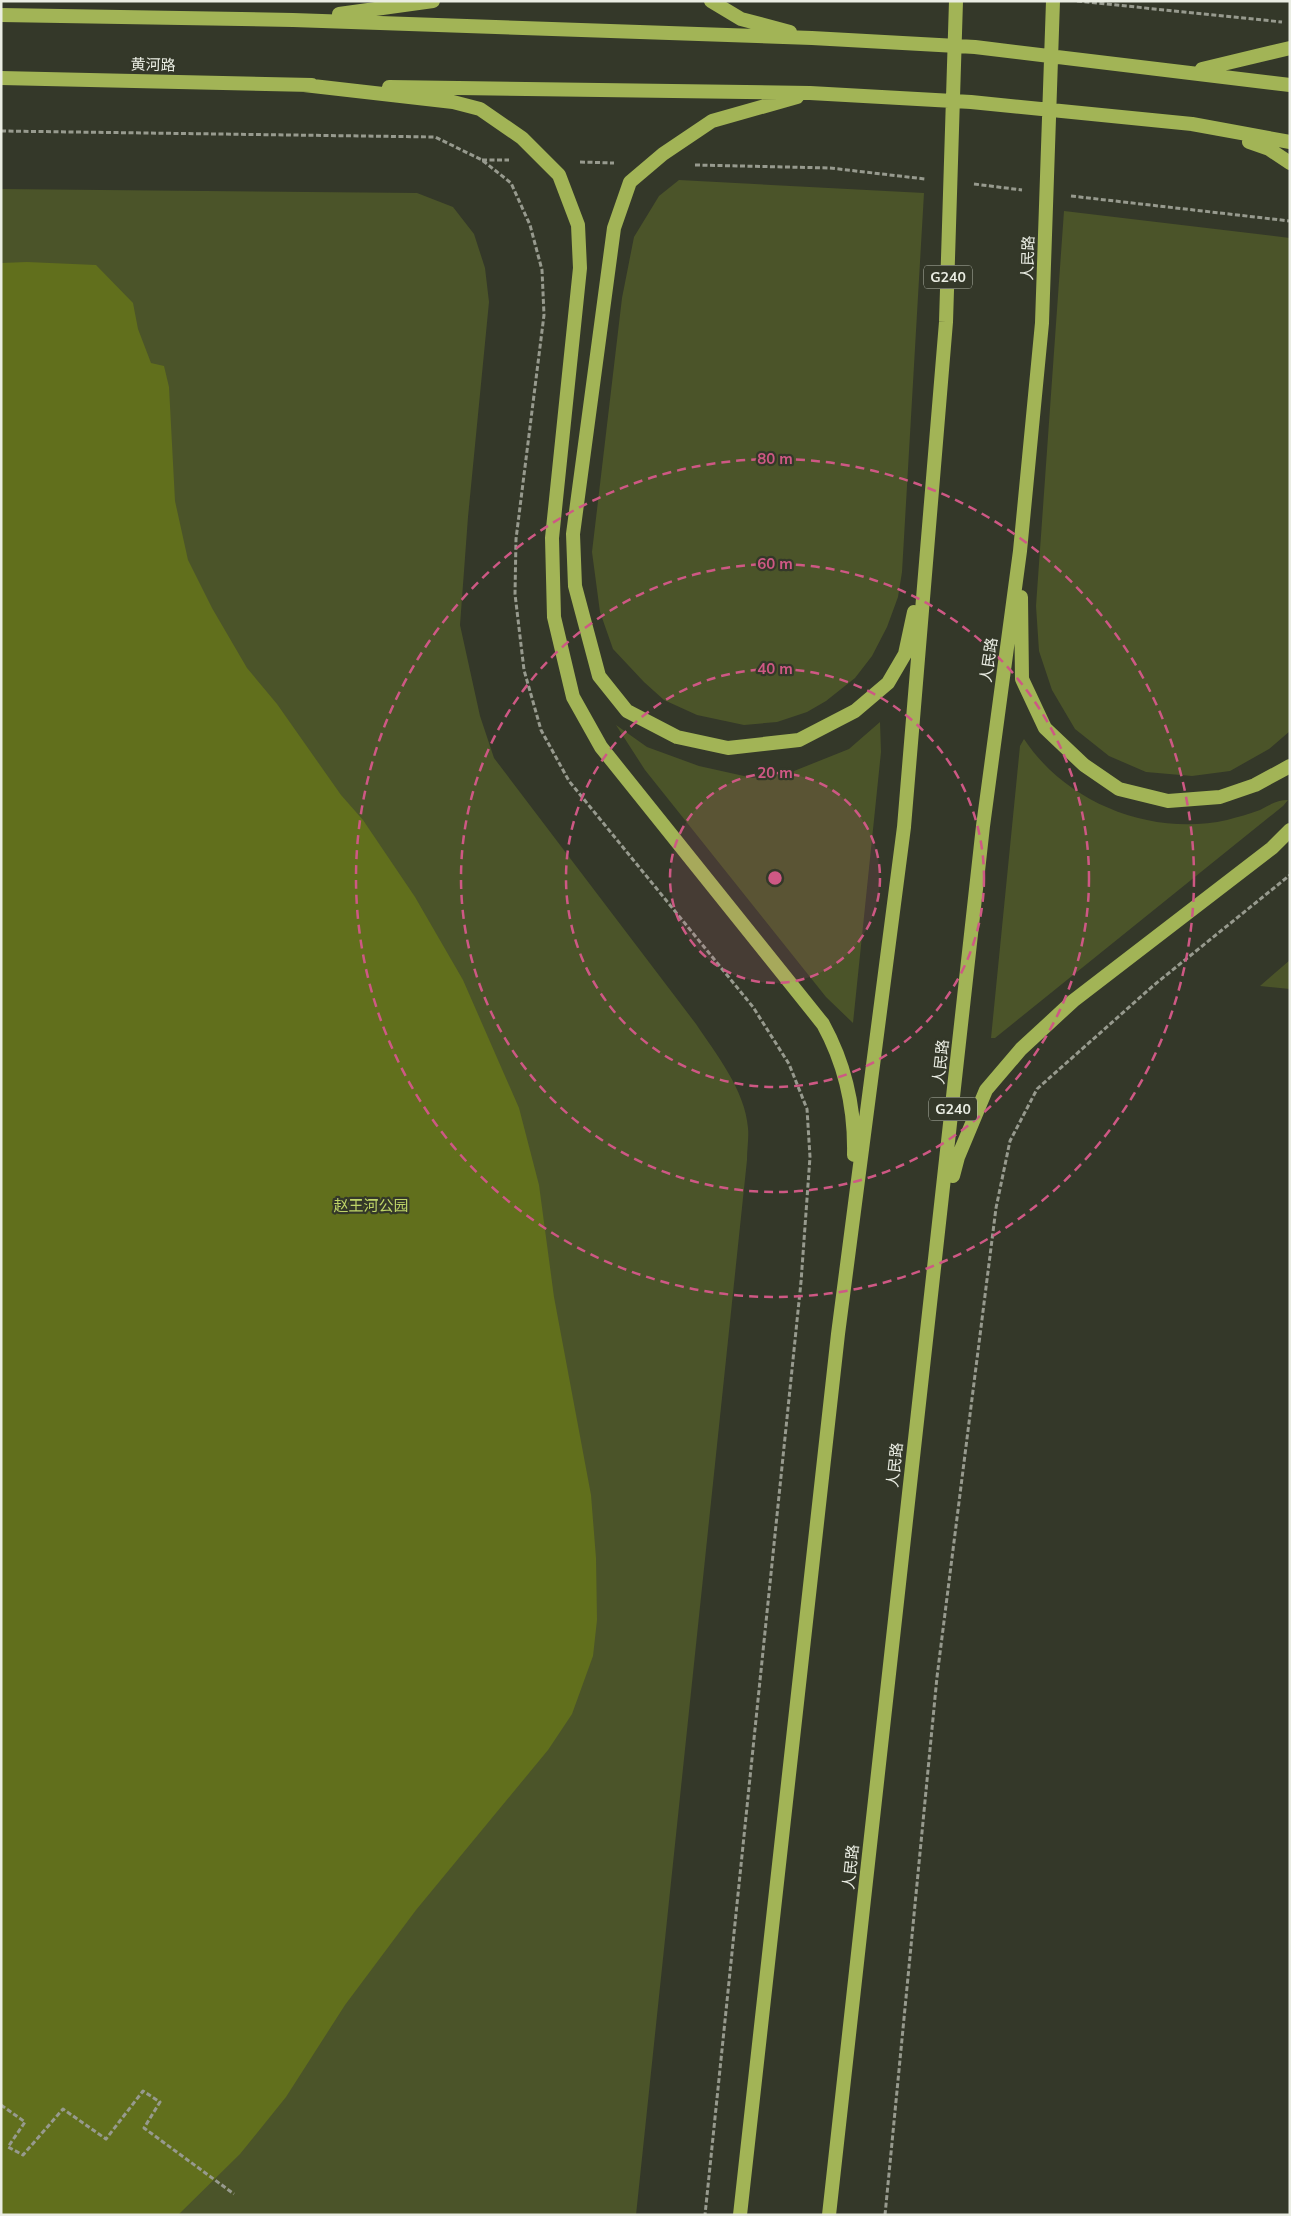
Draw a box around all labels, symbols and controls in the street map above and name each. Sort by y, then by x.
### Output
street label: 黄河路 [130,55,176,74]
street label: 人民路 [1017,235,1038,281]
road number: G240 [924,266,972,288]
text: 80 m [757,449,793,468]
text: 60 m [757,554,793,573]
street label: 人民路 [976,636,1001,684]
text: 40 m [757,659,793,678]
text: 20 m [757,763,793,782]
centre of rings [766,869,784,887]
street label: 人民路 [929,1039,952,1085]
road number: G240 [929,1098,977,1120]
park label: 赵王河公园 [333,1196,409,1215]
street label: 人民路 [883,1442,906,1488]
street label: 人民路 [839,1844,862,1890]

